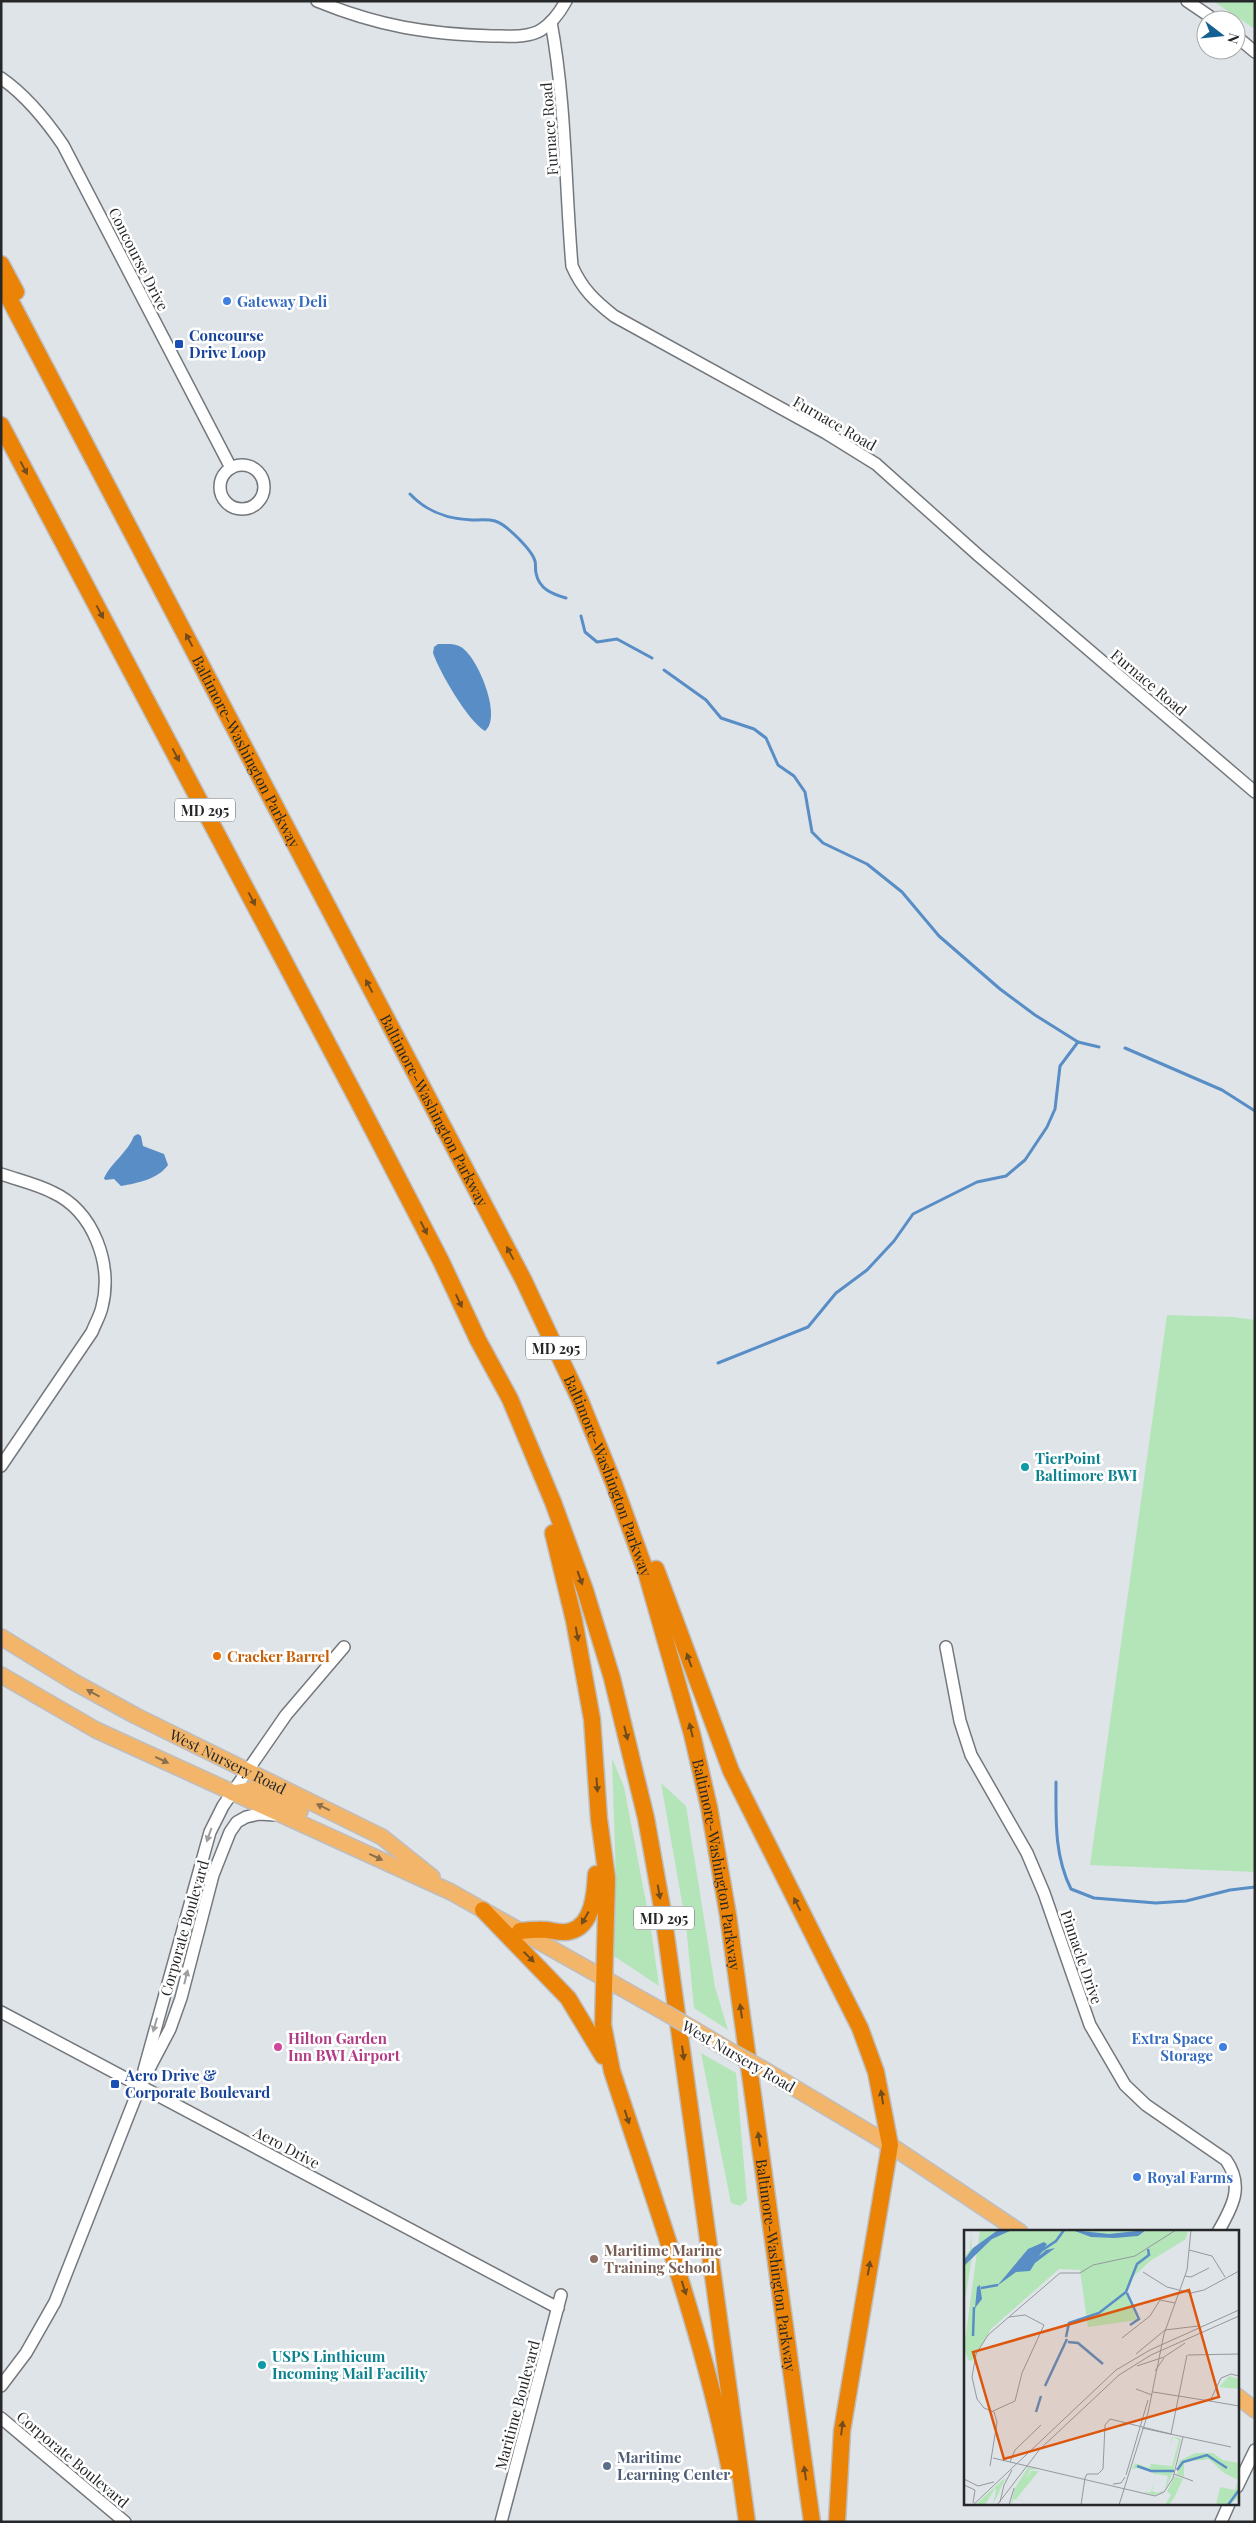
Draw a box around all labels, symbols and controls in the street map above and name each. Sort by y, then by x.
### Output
north arrow [1196,10,1246,60]
text: N [1223,31,1245,46]
street label: Furnace Road [536,82,562,176]
street label: Concourse Drive [104,204,174,314]
place label: Gateway Deli [237,291,327,311]
marker: Gateway Deli [221,295,233,307]
place label: Concourse Drive Loop [189,325,266,362]
marker: Concourse Drive Loop [173,338,185,350]
street label: Furnace Road [790,391,881,455]
one-way arrow [20,461,28,475]
one-way arrow [96,604,104,619]
one-way arrow [185,632,193,647]
street label: Furnace Road [1107,644,1191,720]
street label: Baltimore-Washington Parkway [188,652,305,852]
one-way arrow [172,748,180,763]
road number: MD 295 [175,798,235,822]
one-way arrow [247,892,256,906]
one-way arrow [365,978,373,993]
street label: Baltimore-Washington Parkway [376,1011,493,1210]
one-way arrow [420,1221,428,1235]
one-way arrow [506,1246,514,1261]
one-way arrow [455,1293,464,1308]
road number: MD 295 [526,1336,586,1360]
street label: Baltimore-Washington Parkway [560,1372,657,1579]
place label: TierPoint Baltimore BWI [1035,1448,1138,1485]
marker: TierPoint Baltimore BWI [1019,1461,1031,1473]
one-way arrow [577,1570,584,1585]
one-way arrow [573,1627,581,1643]
place label: Cracker Barrel [227,1646,330,1666]
marker: Cracker Barrel [211,1650,223,1662]
one-way arrow [685,1652,692,1667]
one-way arrow [87,1688,100,1697]
one-way arrow [687,1723,695,1738]
street label: West Nursery Road [165,1724,290,1799]
one-way arrow [622,1726,630,1741]
one-way arrow [155,1757,169,1765]
street label: Baltimore-Washington Parkway [688,1757,746,1972]
one-way arrow [593,1778,601,1794]
one-way arrow [316,1803,330,1811]
one-way arrow [205,1828,213,1843]
one-way arrow [369,1853,383,1861]
street label: Corporate Boulevard [155,1857,213,1998]
one-way arrow [656,1885,664,1901]
one-way arrow [793,1897,801,1911]
road number: MD 295 [634,1906,694,1930]
street label: Pinnacle Drive [1057,1907,1107,2007]
one-way arrow [581,1911,590,1925]
one-way arrow [523,1950,535,1962]
one-way arrow [182,1970,190,1985]
one-way arrow [737,2002,745,2018]
street label: West Nursery Road [678,2015,799,2097]
one-way arrow [151,2017,159,2032]
place label: Hilton Garden Inn BWI Airport [288,2028,401,2065]
place label: Extra Space Storage [1131,2028,1213,2065]
marker: Hilton Garden Inn BWI Airport [272,2041,284,2053]
marker: Extra Space Storage [1217,2041,1229,2053]
one-way arrow [679,2045,687,2061]
place label: Aero Drive & Corporate Boulevard [124,2065,270,2102]
marker: Aero Drive & Corporate Boulevard [109,2078,121,2090]
one-way arrow [878,2088,886,2104]
one-way arrow [623,2110,631,2125]
street label: Aero Drive [250,2121,324,2173]
one-way arrow [755,2131,763,2147]
street label: Baltimore-Washington Parkway [752,2158,801,2373]
place label: Royal Farms [1147,2167,1233,2187]
marker: Royal Farms [1131,2171,1143,2183]
inset map [964,2230,1238,2506]
place label: Maritime Marine Training School [604,2240,722,2277]
marker: Maritime Marine Training School [588,2253,600,2265]
one-way arrow [866,2260,874,2276]
one-way arrow [680,2281,688,2296]
street label: Maritime Boulevard [490,2338,544,2472]
place label: USPS Linthicum Incoming Mail Facility [272,2346,428,2383]
marker: USPS Linthicum Incoming Mail Facility [256,2359,268,2371]
street label: Corporate Boulevard [13,2406,134,2512]
one-way arrow [839,2420,847,2436]
place label: Maritime Learning Center [617,2447,730,2484]
marker: Maritime Learning Center [601,2460,613,2472]
one-way arrow [801,2465,809,2481]

